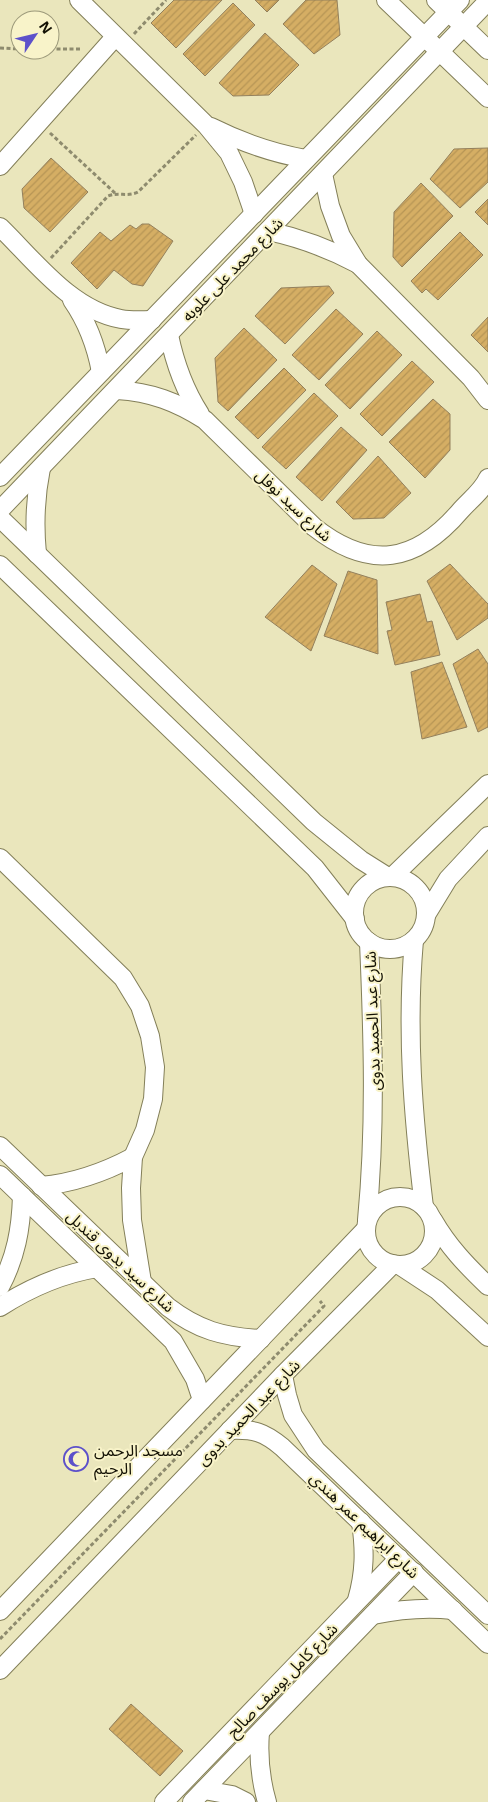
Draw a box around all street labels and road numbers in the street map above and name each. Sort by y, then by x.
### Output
street label: شارع محمد على علوبه [176,212,289,327]
street label: شارع سيد نوفل [250,464,337,548]
street label: شارع عبد الحميد بدوى [359,951,387,1091]
street label: شارع سيد بدوى قنديل [61,1205,180,1318]
street label: شارع عبد الحميد بدوى [192,1354,306,1471]
street label: شارع ابراهيم عمر هندي [304,1467,425,1585]
street label: شارع كامل يوسف صالح [222,1618,344,1743]

